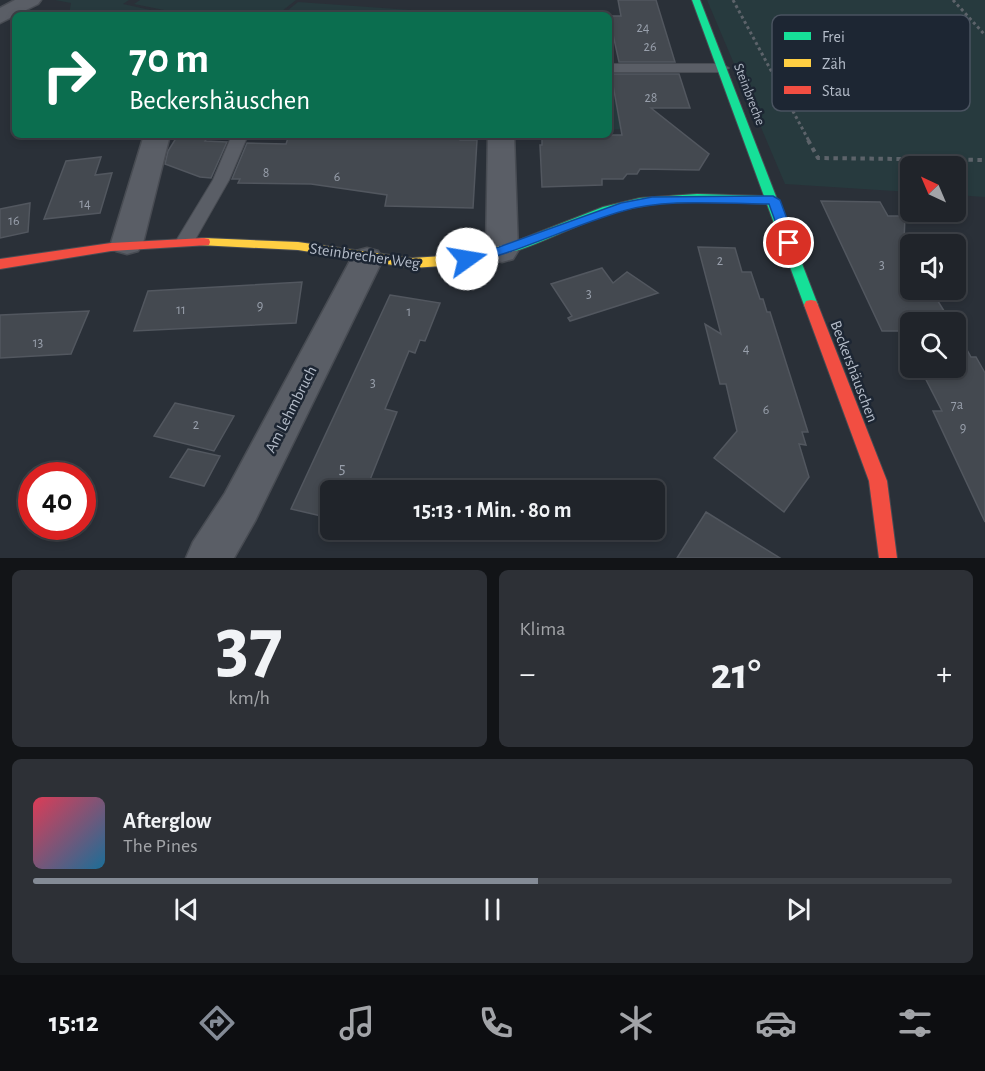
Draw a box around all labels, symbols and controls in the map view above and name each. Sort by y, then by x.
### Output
legend [772,15,970,111]
house number: 24 [636,21,650,35]
text: Frei [822,29,845,45]
icon: right [30,36,108,114]
text: 70 m [129,38,209,80]
house number: 26 [644,40,656,54]
text: Zäh [822,56,846,72]
street label: Steinbreche [731,61,767,127]
text: Stau [822,83,850,99]
text: Beckershäuschen [129,87,310,114]
house number: 28 [644,91,658,105]
north arrow [900,156,966,222]
map controls [900,156,966,378]
house number: 8 [263,166,269,180]
house number: 6 [334,170,340,184]
house number: 14 [79,197,91,211]
house number: 16 [8,214,20,228]
pin [763,217,814,268]
icon: arrive [772,226,805,259]
position arrow [435,227,499,291]
button: sound [900,234,966,300]
street label: Steinbrecher Weg [309,240,421,272]
house number: 2 [717,254,723,268]
house number: 3 [879,258,885,272]
house number: 3 [586,287,592,301]
house number: 9 [257,299,263,313]
house number: 11 [176,303,186,317]
house number: 1 [407,305,411,319]
button: search [900,312,966,378]
street label: Beckershäuschen [827,318,881,424]
house number: 13 [33,336,44,350]
house number: 4 [743,342,750,356]
street label: Am Lehmbruch [262,363,320,455]
house number: 3 [370,376,376,390]
house number: 7a [951,398,964,412]
house number: 6 [763,403,769,417]
house number: 2 [193,418,199,432]
house number: 9 [960,421,966,435]
house number: 5 [339,460,345,476]
speed limit sign: 40 [18,462,96,540]
text: 15:13 · 1 Min. · 80 m [414,499,571,521]
text: 37 [216,608,283,686]
text: Klima [520,619,565,639]
text: 21° [710,652,761,697]
text: − [520,658,535,691]
text: + [936,658,952,691]
text: km/h [229,688,270,708]
text: Afterglow [123,810,211,832]
text: The Pines [123,836,198,856]
icon: previous [170,893,203,926]
icon: pause [476,893,509,926]
icon: next [782,893,815,926]
icon: directions [196,1002,238,1044]
icon: music [336,1002,378,1044]
icon: phone [475,1002,517,1044]
icon: climate [615,1002,657,1044]
icon: car [755,1002,797,1044]
icon: filters [894,1002,936,1044]
text: 15:12 [49,1009,99,1036]

